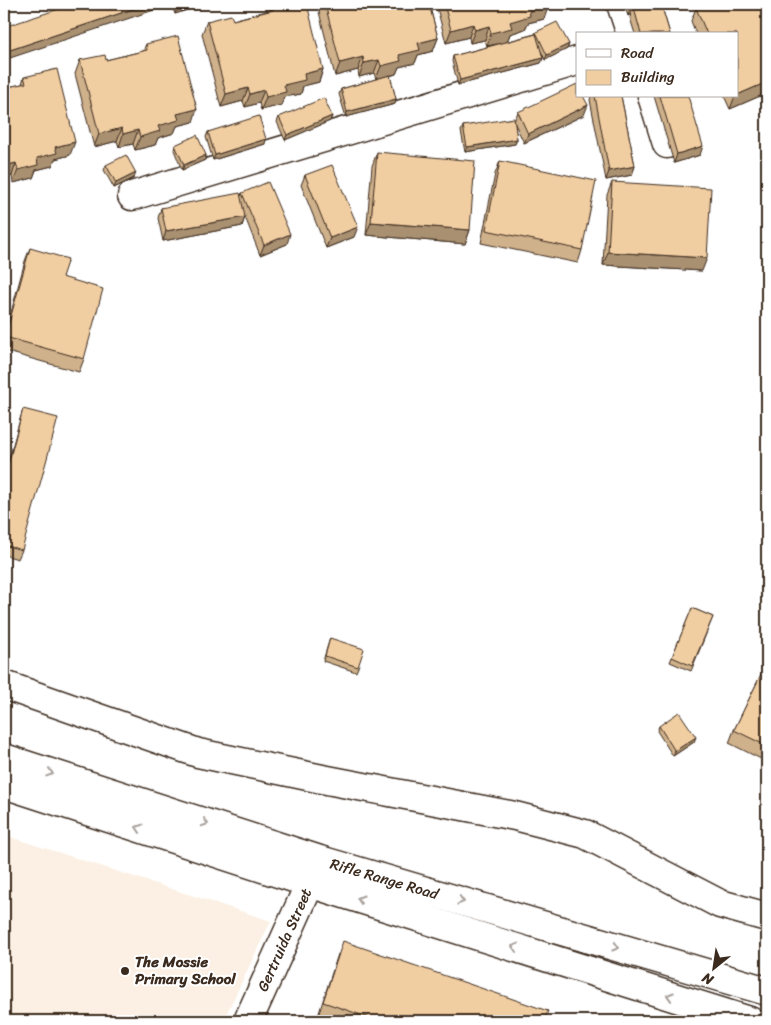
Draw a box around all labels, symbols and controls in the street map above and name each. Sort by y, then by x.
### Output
legend [576,32,738,98]
text: Road [621,40,654,66]
text: Building [621,64,675,90]
one-way arrow [45,767,54,777]
one-way arrow [200,817,209,827]
one-way arrow [135,823,143,833]
street label: Rifle Range Road [327,851,443,907]
street label: Gertruida Street [250,883,319,996]
one-way arrow [356,894,365,904]
one-way arrow [456,896,464,906]
one-way arrow [612,942,620,952]
north arrow [688,942,738,992]
one-way arrow [511,943,520,953]
place label: The Mossie Primary School [135,949,236,992]
marker: The Mossie Primary School [119,965,131,977]
text: N [697,965,719,993]
one-way arrow [666,991,675,1001]

